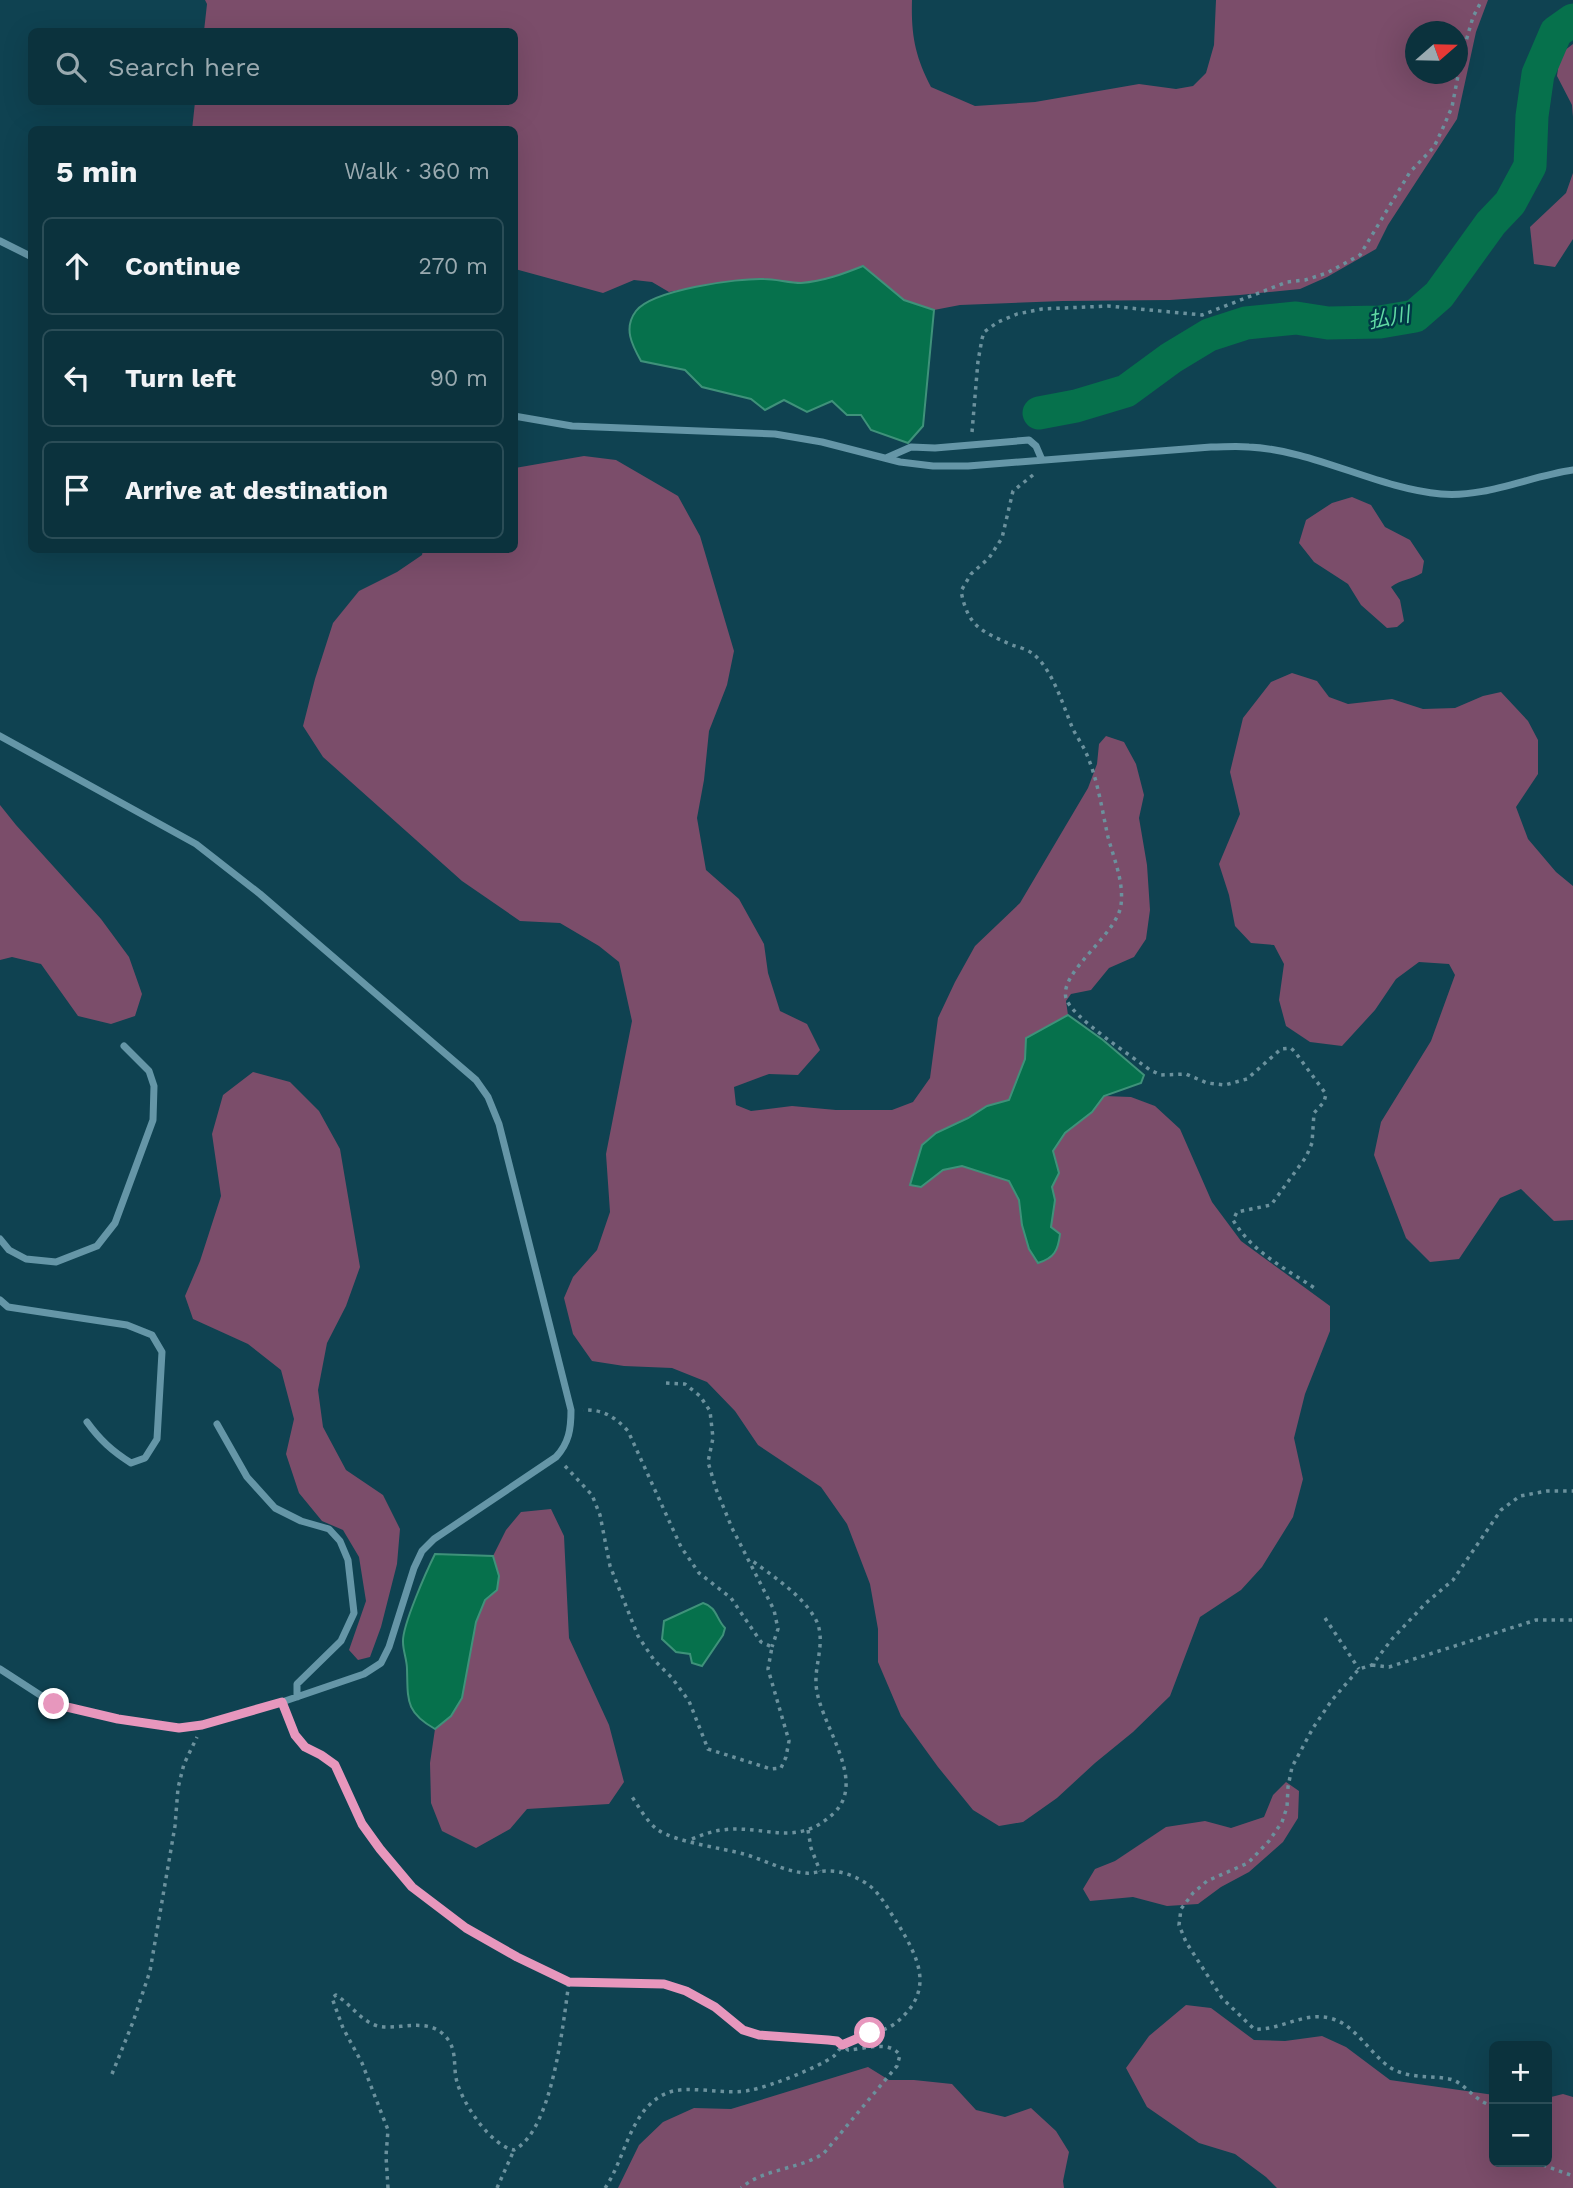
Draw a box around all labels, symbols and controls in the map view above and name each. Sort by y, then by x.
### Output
north arrow [1405,21,1468,84]
search box [28,28,518,105]
icon: search [52,48,90,86]
text: Search here [108,52,260,82]
text: 5 min [56,154,138,189]
text: Walk · 360 m [344,158,490,185]
icon: ahead [58,247,96,285]
text: Continue [125,251,241,281]
text: 270 m [419,253,488,280]
water label: 払川 [1366,301,1414,333]
icon: left [58,359,96,397]
text: Turn left [125,363,236,393]
text: 90 m [430,365,488,392]
icon: arrive [58,471,96,509]
text: Arrive at destination [125,475,388,505]
route end [38,1688,69,1719]
route start [854,2017,885,2048]
map controls [1489,2041,1552,2167]
button: + [1489,2041,1552,2104]
button: − [1489,2104,1552,2167]

